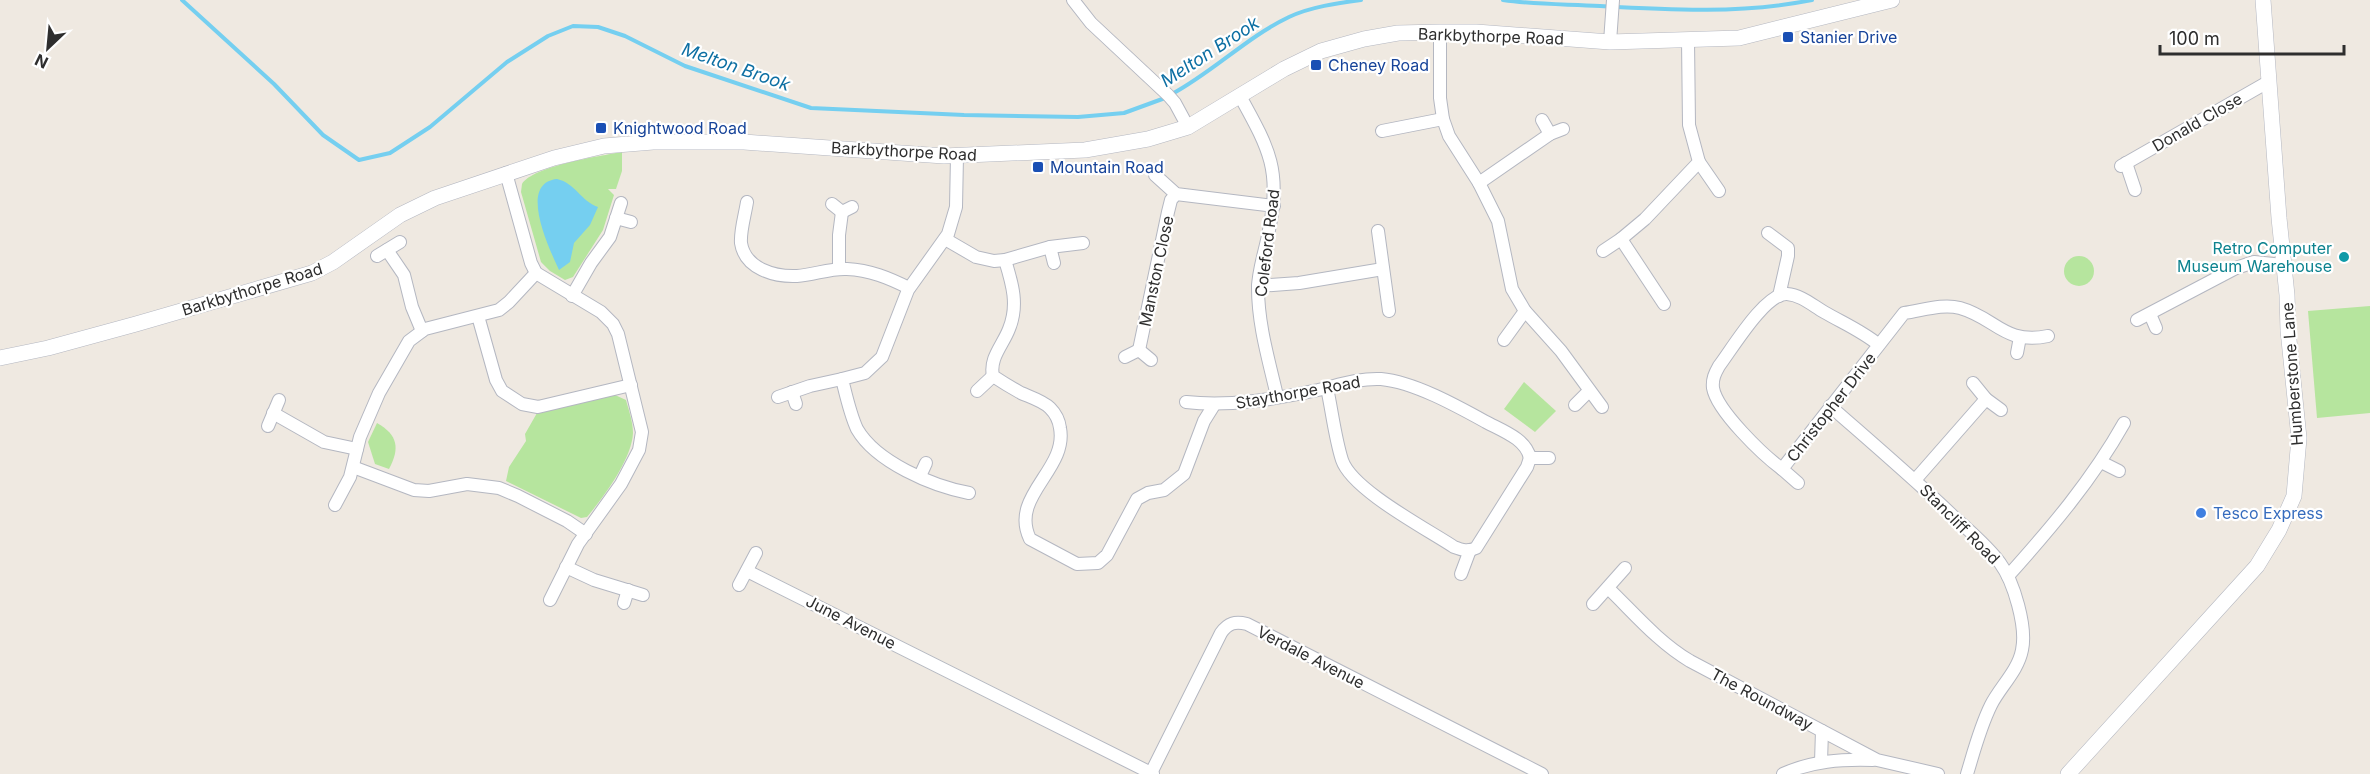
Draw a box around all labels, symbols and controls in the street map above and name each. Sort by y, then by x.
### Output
water label: Melton Brook [1157,11,1264,91]
north arrow [18,18,78,78]
scale bar [2160,18,2344,56]
street label: Barkbythorpe Road [1418,23,1564,49]
place label: Stanier Drive [1800,27,1897,47]
text: 100 m [2169,28,2220,49]
marker: Stanier Drive [1781,30,1795,44]
water label: Melton Brook [679,38,794,95]
text: N [32,50,51,73]
place label: Cheney Road [1328,55,1429,75]
marker: Cheney Road [1309,58,1323,72]
street label: Donald Close [2148,88,2246,156]
place label: Knightwood Road [613,118,747,138]
marker: Knightwood Road [594,121,608,135]
street label: Barkbythorpe Road [831,137,977,165]
place label: Mountain Road [1050,157,1164,177]
marker: Mountain Road [1031,160,1045,174]
street label: Coleford Road [1250,188,1284,298]
street label: Manston Close [1134,214,1178,328]
place label: Retro Computer Museum Warehouse [2177,238,2332,276]
marker: Retro Computer Museum Warehouse [2337,250,2351,264]
street label: Barkbythorpe Road [179,258,325,320]
street label: Humberstone Lane [2277,302,2307,446]
street label: Christopher Drive [1782,348,1880,466]
street label: Staythorpe Road [1234,371,1362,413]
street label: Stancliff Road [1916,480,2004,568]
place label: Tesco Express [2213,503,2323,523]
marker: Tesco Express [2194,506,2208,520]
street label: June Avenue [803,591,899,653]
street label: Verdale Avenue [1254,621,1368,693]
street label: The Roundway [1707,664,1817,734]

